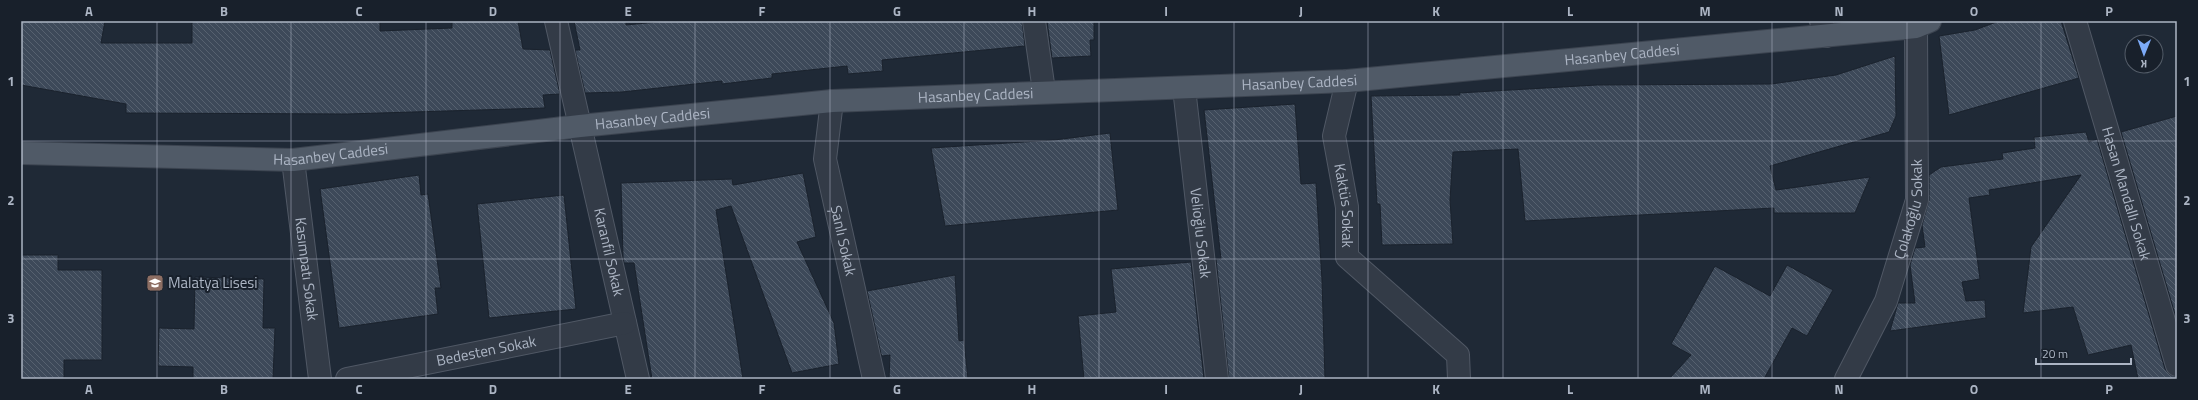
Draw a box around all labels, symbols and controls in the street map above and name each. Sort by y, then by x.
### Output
text: A [85,1,93,21]
text: B [220,1,228,21]
text: C [355,1,363,21]
text: D [489,1,497,21]
text: E [624,1,632,21]
text: F [759,1,766,21]
text: G [893,1,901,21]
text: H [1028,1,1036,21]
text: I [1164,1,1168,21]
text: J [1299,1,1303,21]
text: K [1432,1,1440,21]
text: L [1567,1,1573,21]
text: M [1699,1,1711,21]
text: N [1834,1,1844,21]
text: O [1970,1,1978,21]
text: P [2105,1,2113,21]
north arrow [2124,34,2164,74]
street label: Hasanbey Caddesi [1563,37,1681,71]
text: K [2140,56,2147,72]
street label: Hasanbey Caddesi [1241,68,1358,96]
text: 1 [7,71,15,91]
text: 1 [2183,71,2191,91]
street label: Hasanbey Caddesi [917,81,1034,109]
street label: Hasanbey Caddesi [594,101,711,135]
street label: Hasan Mandallı Sokak [2096,124,2157,263]
street label: Hasanbey Caddesi [273,137,389,171]
street label: Çolakoğlu Sokak [1888,159,1928,262]
street label: Kaktüs Sokak [1328,162,1359,248]
street label: Velioğlu Sokak [1184,187,1217,279]
text: 2 [7,190,15,210]
text: 2 [2183,190,2191,210]
street label: Şanlı Sokak [825,203,863,278]
street label: Karanfil Sokak [588,206,631,298]
street label: Kasımpatı Sokak [289,216,325,322]
place label: Malatya Lisesi [168,271,258,294]
school or university icon: Malatya Lisesi [145,273,165,293]
text: 3 [7,308,15,328]
text: 3 [2183,308,2191,328]
street label: Bedesten Sokak [434,329,538,372]
scale bar [2036,340,2131,366]
text: 20 m [2042,344,2068,363]
text: A [85,379,93,399]
text: B [220,379,228,399]
text: C [355,379,363,399]
text: D [489,379,497,399]
text: E [624,379,632,399]
text: F [759,379,766,399]
text: G [893,379,901,399]
text: H [1028,379,1036,399]
text: I [1164,379,1168,399]
text: J [1299,379,1303,399]
text: K [1432,379,1440,399]
text: L [1567,379,1573,399]
text: M [1699,379,1711,399]
text: N [1834,379,1844,399]
text: O [1970,379,1978,399]
text: P [2105,379,2113,399]

